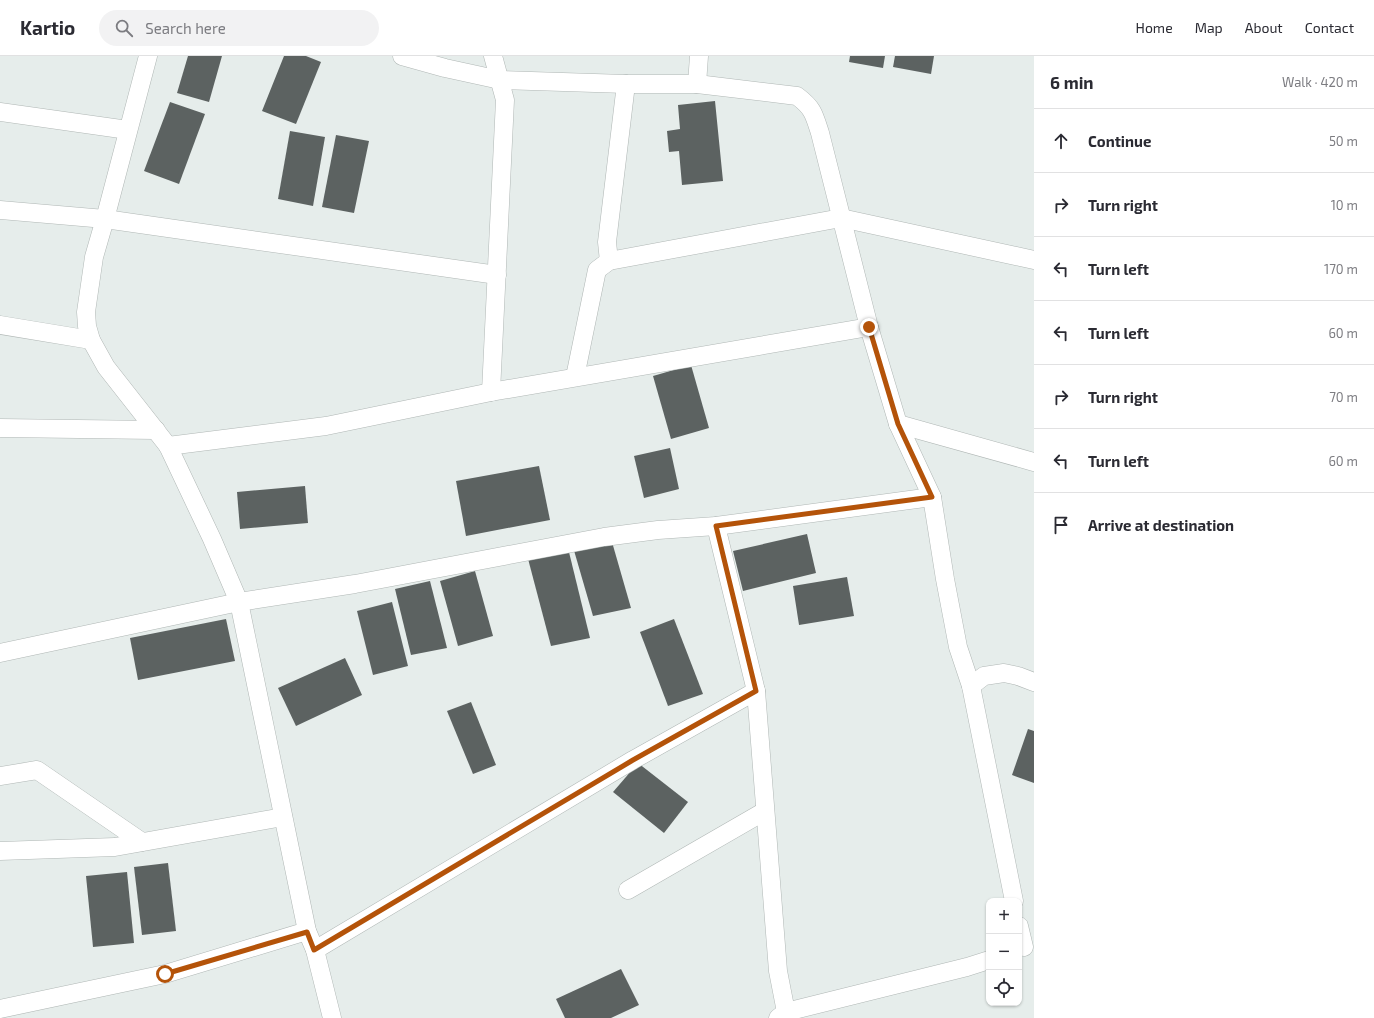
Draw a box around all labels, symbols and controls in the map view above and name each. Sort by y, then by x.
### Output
search box [99,10,379,46]
text: Kartio [20,16,75,39]
icon: search [113,17,135,39]
text: Search here [145,19,226,37]
text: Home [1136,19,1173,36]
text: Map [1195,19,1223,36]
text: About [1245,19,1283,36]
text: Contact [1305,19,1354,36]
text: 6 min [1050,72,1094,92]
text: Walk · 420 m [1282,74,1358,90]
icon: ahead [1050,130,1072,152]
text: Continue [1088,132,1151,150]
text: 50 m [1329,133,1358,149]
icon: right [1050,194,1072,216]
text: Turn right [1088,196,1158,214]
text: 10 m [1331,197,1358,213]
icon: left [1050,258,1072,280]
text: Turn left [1088,260,1149,278]
text: 170 m [1324,261,1358,277]
route end [860,318,878,336]
icon: left [1050,322,1072,344]
text: Turn left [1088,324,1149,342]
text: 60 m [1328,325,1358,341]
icon: right [1050,386,1072,408]
text: Turn right [1088,388,1158,406]
text: 70 m [1329,389,1358,405]
icon: left [1050,450,1072,472]
text: Turn left [1088,452,1149,470]
text: 60 m [1328,453,1358,469]
icon: arrive [1050,514,1072,536]
text: Arrive at destination [1088,516,1234,534]
map controls [986,898,1022,1006]
button: + [986,898,1022,934]
button: − [986,934,1022,970]
route start [156,965,174,983]
button: locate [986,970,1022,1006]

